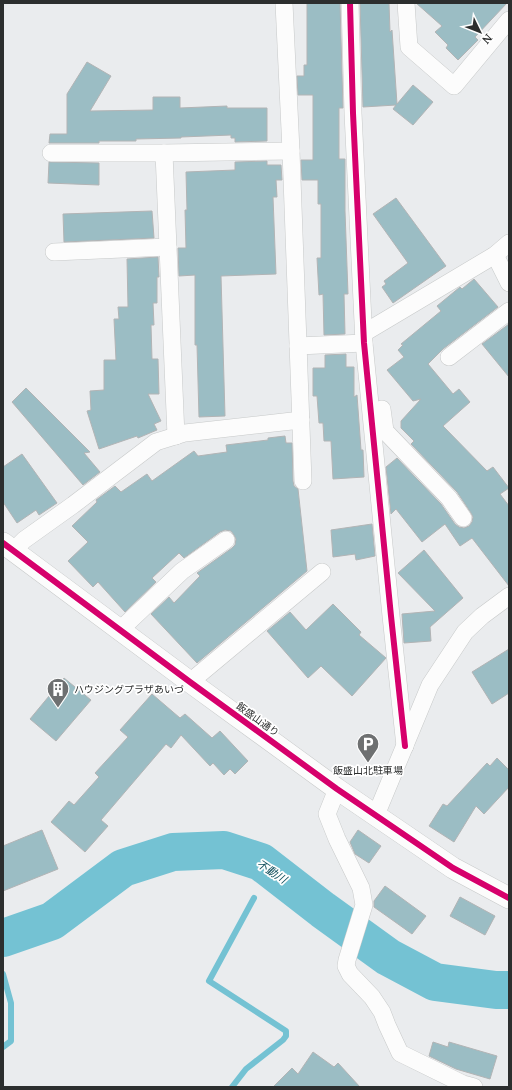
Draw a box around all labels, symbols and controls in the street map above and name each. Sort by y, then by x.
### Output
north arrow [460,12,500,52]
text: N [479,31,496,48]
building icon: ハウジングプラザあいづ [45,676,71,709]
place label: ハウジングプラザあいづ [74,682,184,696]
street label: 飯盛山通り [234,699,282,739]
parking icon: 飯盛山北駐車場 [355,731,381,764]
place label: 飯盛山北駐車場 [333,763,403,777]
water label: 不動川 [254,856,291,887]

